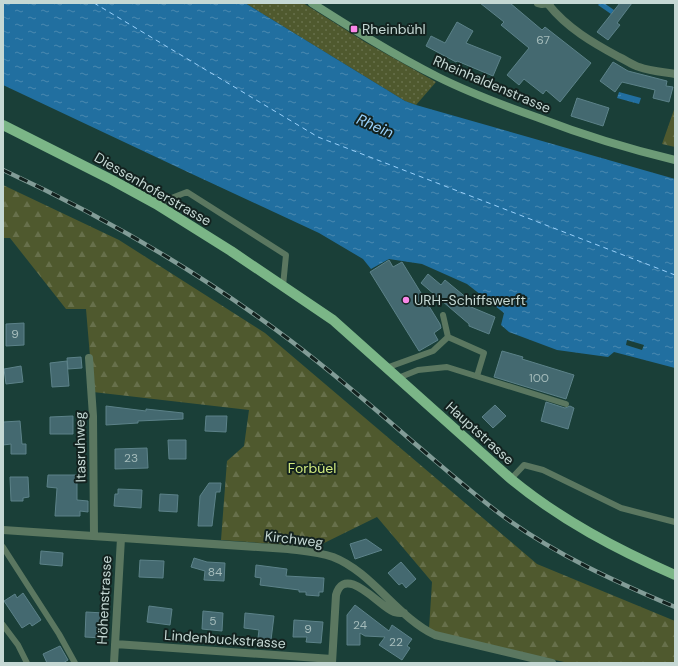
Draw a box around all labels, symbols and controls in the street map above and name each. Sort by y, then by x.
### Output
place label: Rheinbühl [362,20,426,38]
marker: Rheinbühl [349,24,359,34]
house number: 67 [536,32,550,48]
street label: Rheinhaldenstrasse [430,51,554,117]
water label: Rhein [353,109,397,143]
street label: Diessenhoferstrasse [91,148,215,230]
place label: URH-Schiffswerft [414,291,526,309]
marker: URH-Schiffswerft [401,295,411,305]
house number: 9 [11,326,19,342]
house number: 100 [529,370,549,386]
street label: Hauptstrasse [442,397,518,469]
street label: Itasruhweg [70,411,90,483]
house number: 23 [124,450,138,466]
park label: Forbüel [288,459,336,477]
street label: Kirchweg [264,526,324,552]
street label: Höhenstrasse [93,555,115,645]
house number: 84 [208,564,222,580]
house number: 5 [209,613,217,629]
house number: 24 [353,617,367,633]
house number: 9 [304,621,312,637]
street label: Lindenbuckstrasse [164,626,287,652]
house number: 22 [389,634,403,650]

